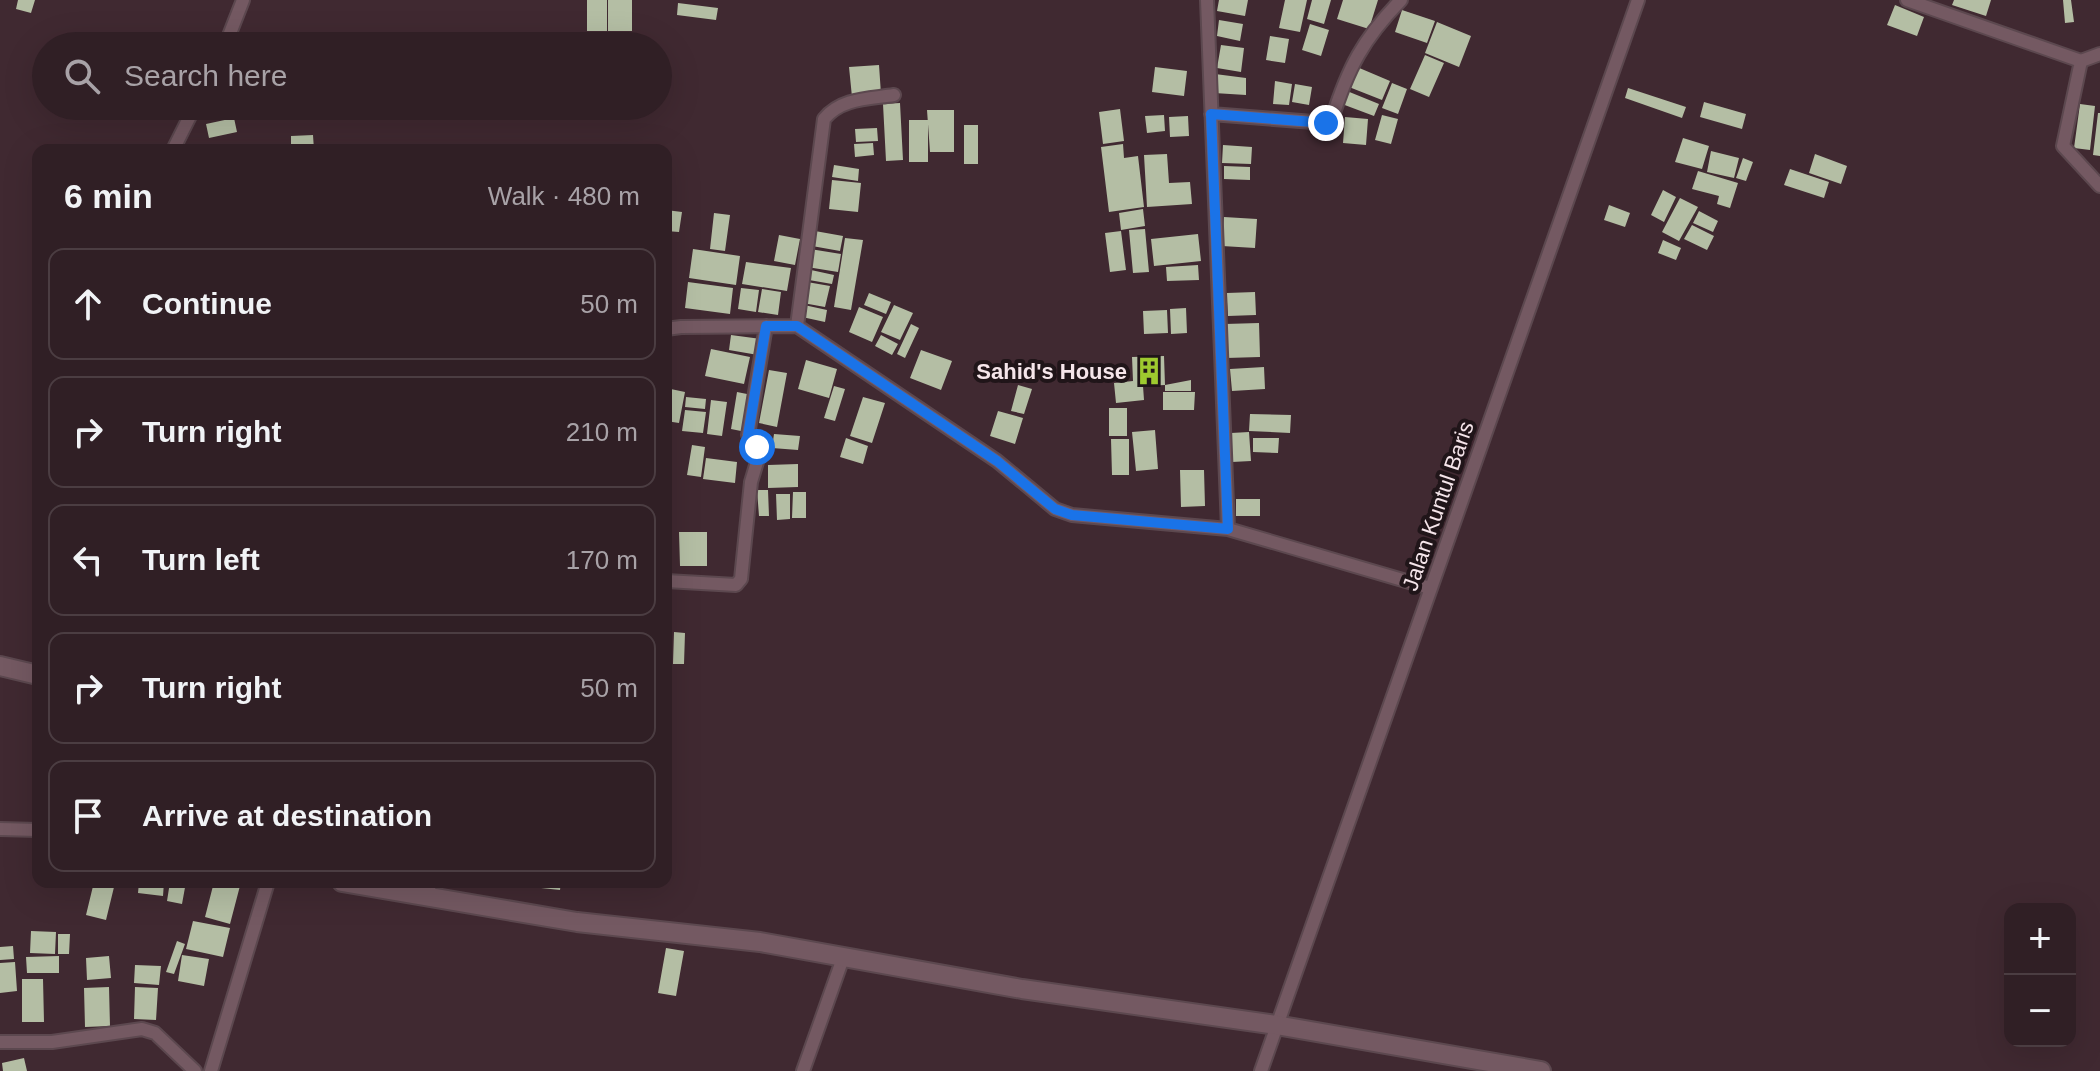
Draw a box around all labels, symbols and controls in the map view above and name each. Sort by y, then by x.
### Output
search box [32,32,672,120]
icon: search [60,54,104,98]
text: Search here [124,59,287,92]
route end [1308,105,1344,141]
text: 6 min [64,177,153,215]
text: Walk · 480 m [488,181,640,211]
icon: ahead [66,282,110,326]
text: Continue [142,287,272,320]
text: 50 m [580,289,638,319]
building icon: Sahid's House [1134,356,1164,386]
place label: Sahid's House [976,359,1127,384]
icon: right [66,410,110,454]
text: Turn right [142,415,281,448]
text: 210 m [566,417,638,447]
street label: Jalan Kuntul Baris [1397,418,1479,594]
route start [739,429,775,465]
icon: left [66,538,110,582]
text: Turn left [142,543,260,576]
text: 170 m [566,545,638,575]
icon: right [66,666,110,710]
text: Turn right [142,671,281,704]
text: 50 m [580,673,638,703]
icon: arrive [66,794,110,838]
text: Arrive at destination [142,799,432,832]
map controls [2004,903,2076,1047]
button: + [2004,903,2076,975]
button: − [2004,975,2076,1047]

